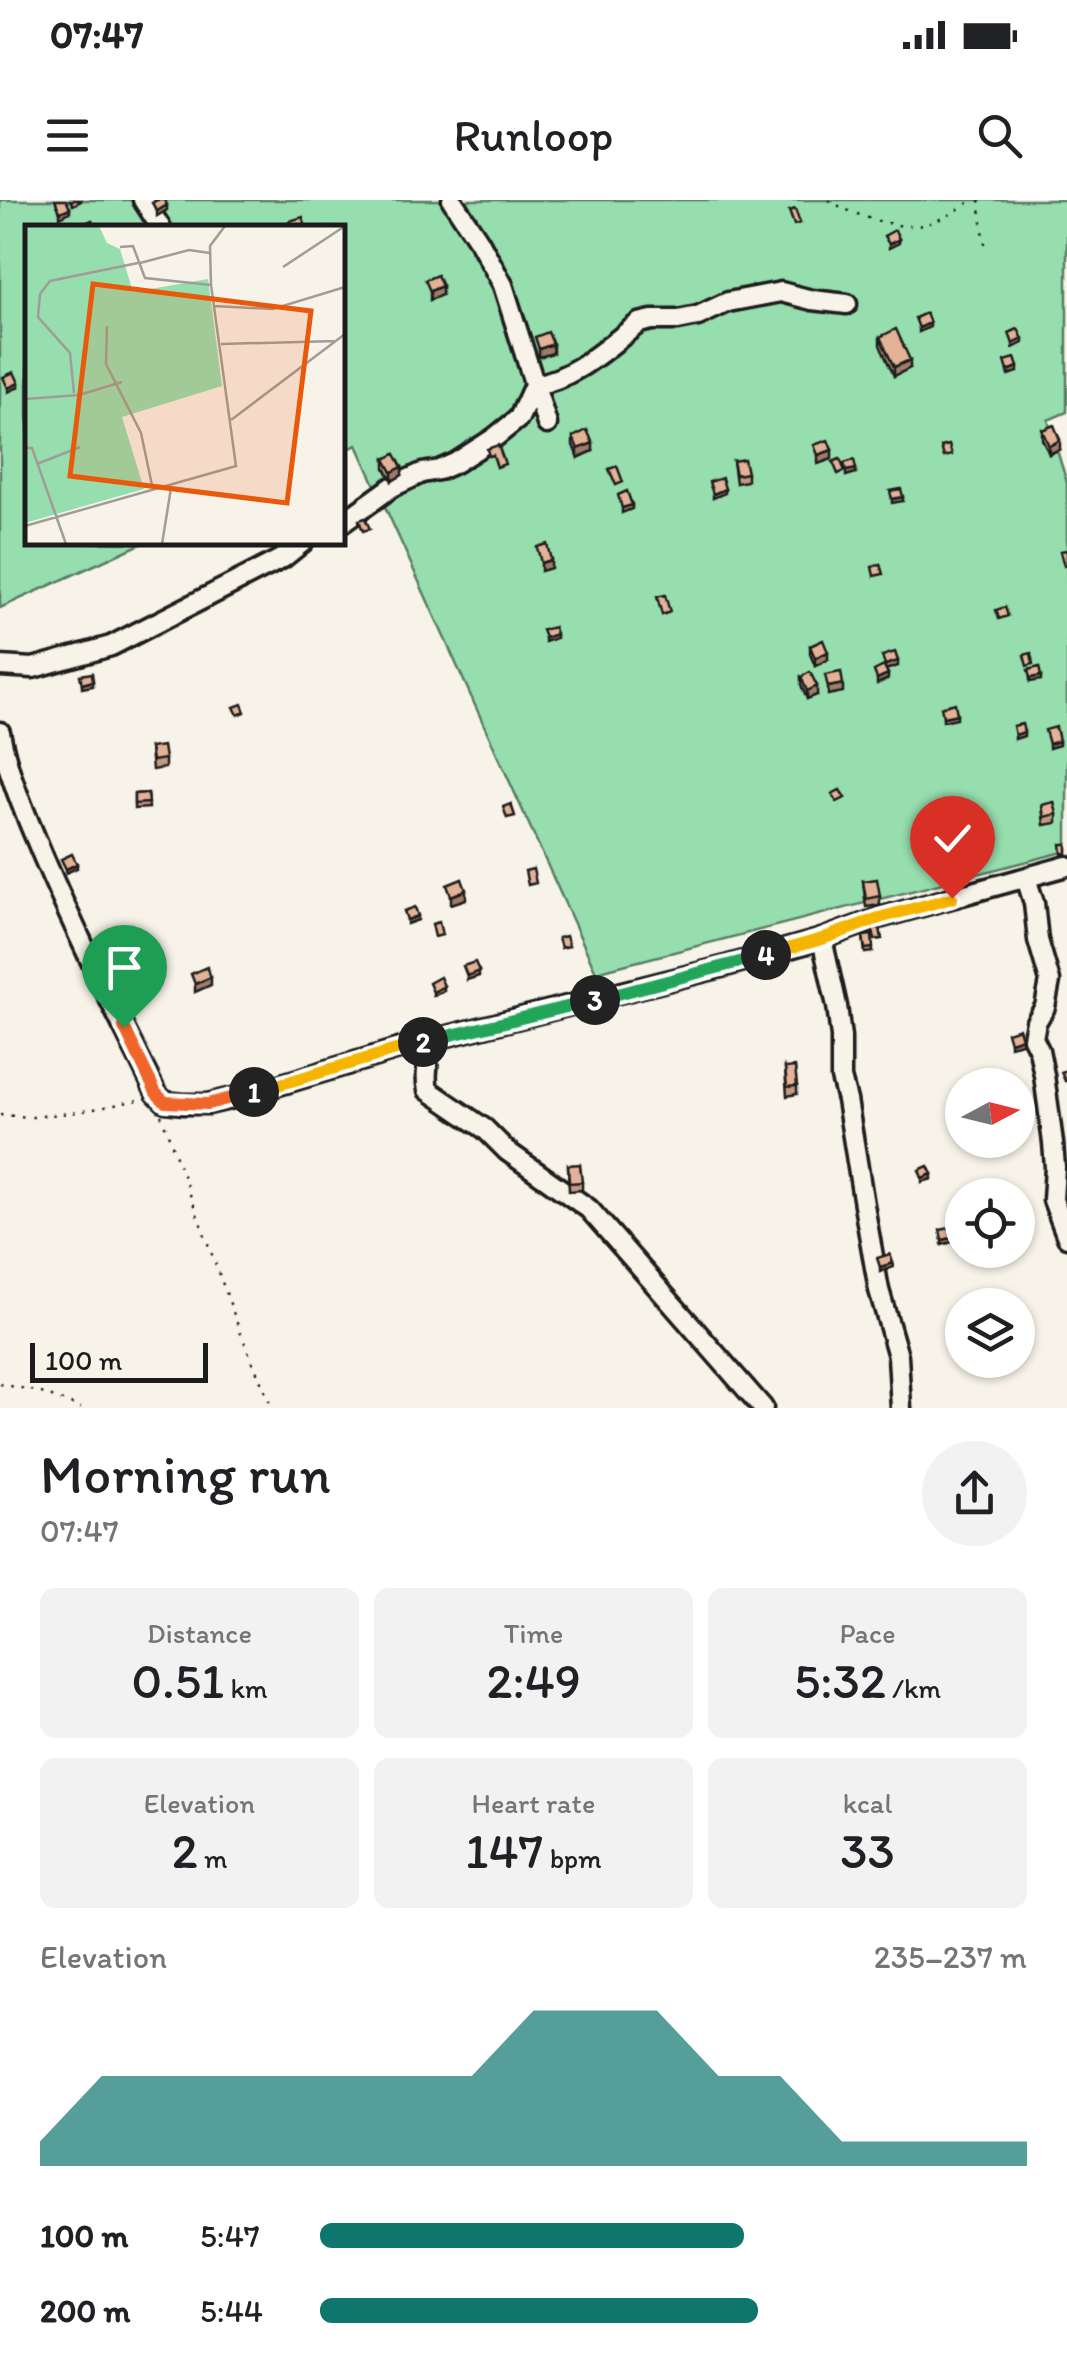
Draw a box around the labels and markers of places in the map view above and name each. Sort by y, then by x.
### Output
pin [910,796,995,899]
pin [82,925,167,1028]
pin: 4 [741,930,791,980]
pin: 3 [570,975,620,1025]
pin: 2 [398,1017,448,1067]
pin: 1 [229,1067,279,1117]

